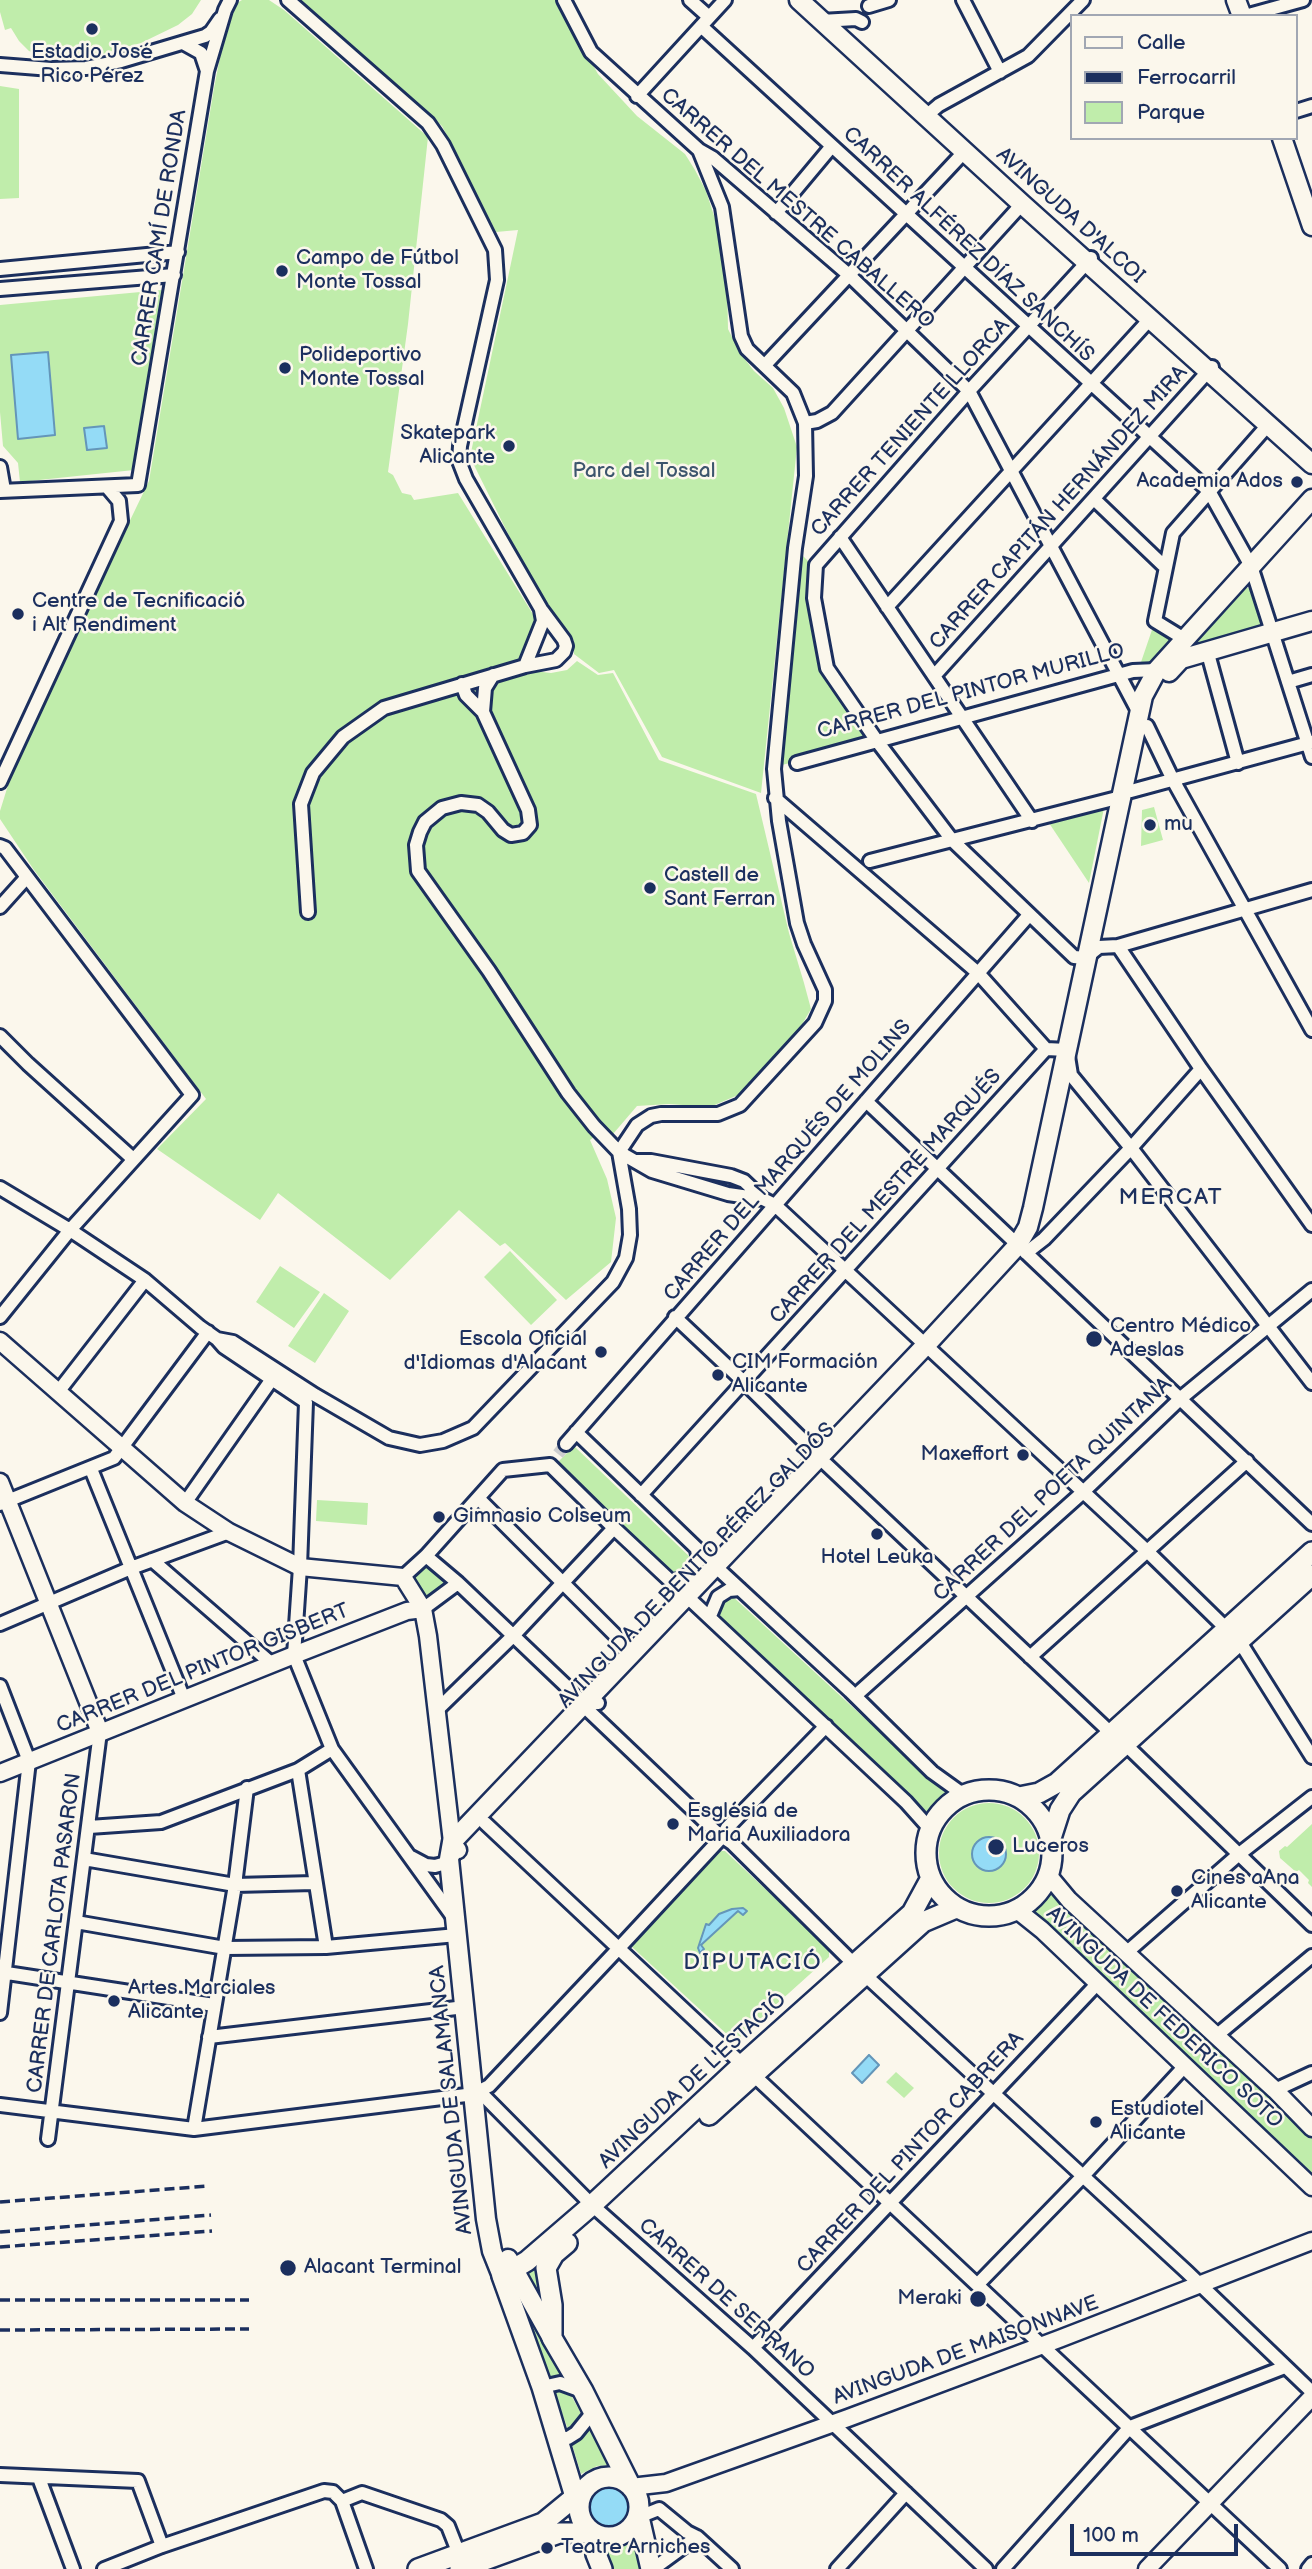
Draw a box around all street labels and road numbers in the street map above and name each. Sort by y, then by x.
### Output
street label: CARRER DEL MESTRE CABALLERO [655,83,939,335]
street label: CARRER CAMÍ DE RONDA [127,108,193,368]
street label: CARRER ALFÉREZ DÍAZ SANCHÍS [837,122,1099,368]
street label: AVINGUDA D'ALCOI [991,143,1149,289]
street label: CARRER TENIENTE LLORCA [806,314,1016,542]
street label: CARRER CAPITÁN HERNÁNDEZ MIRA [925,361,1193,655]
street label: CARRER DEL PINTOR MURILLO [815,639,1127,745]
street label: CARRER DEL MARQUÉS DE MOLINS [659,1015,917,1307]
street label: CARRER DEL MESTRE MARQUÉS [765,1064,1007,1330]
street label: CARRER DEL POETA QUINTANA [929,1373,1177,1607]
street label: AVINGUDA DE BENITO PÉREZ GALDÓS [553,1418,841,1714]
street label: CARRER DEL PINTOR GISBERT [53,1599,353,1739]
street label: CARRER DE CARLOTA PASARON [23,1772,87,2094]
street label: AVINGUDA DE FEDERICO SOTO [1041,1902,1287,2134]
street label: AVINGUDA DE SALAMANCA [425,1964,479,2236]
street label: AVINGUDA DE L'ESTACIÓ [594,1987,792,2175]
street label: CARRER DEL PINTOR CABRERA [792,2027,1030,2279]
street label: CARRER DE SERRANO [633,2213,819,2385]
street label: AVINGUDA DE MAISONNAVE [830,2291,1102,2411]

